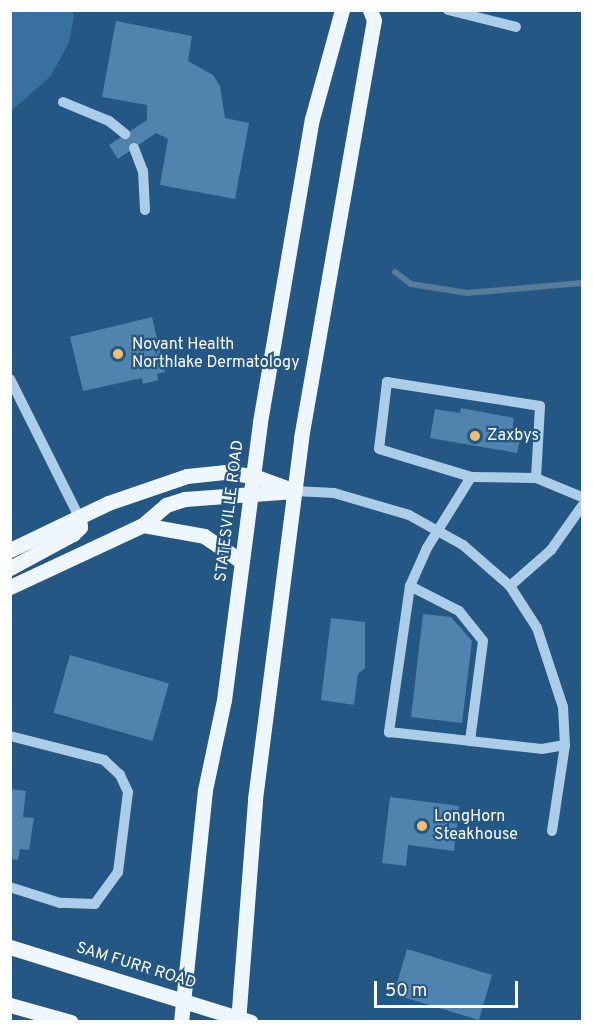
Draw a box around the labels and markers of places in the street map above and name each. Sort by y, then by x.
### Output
place label: Novant Health Northlake Dermatology [132,335,300,373]
marker: Novant Health Northlake Dermatology [109,345,127,363]
place label: Zaxbys [487,426,539,446]
marker: Zaxbys [468,429,482,443]
place label: LongHorn Steakhouse [434,807,518,845]
marker: LongHorn Steakhouse [415,819,429,833]

